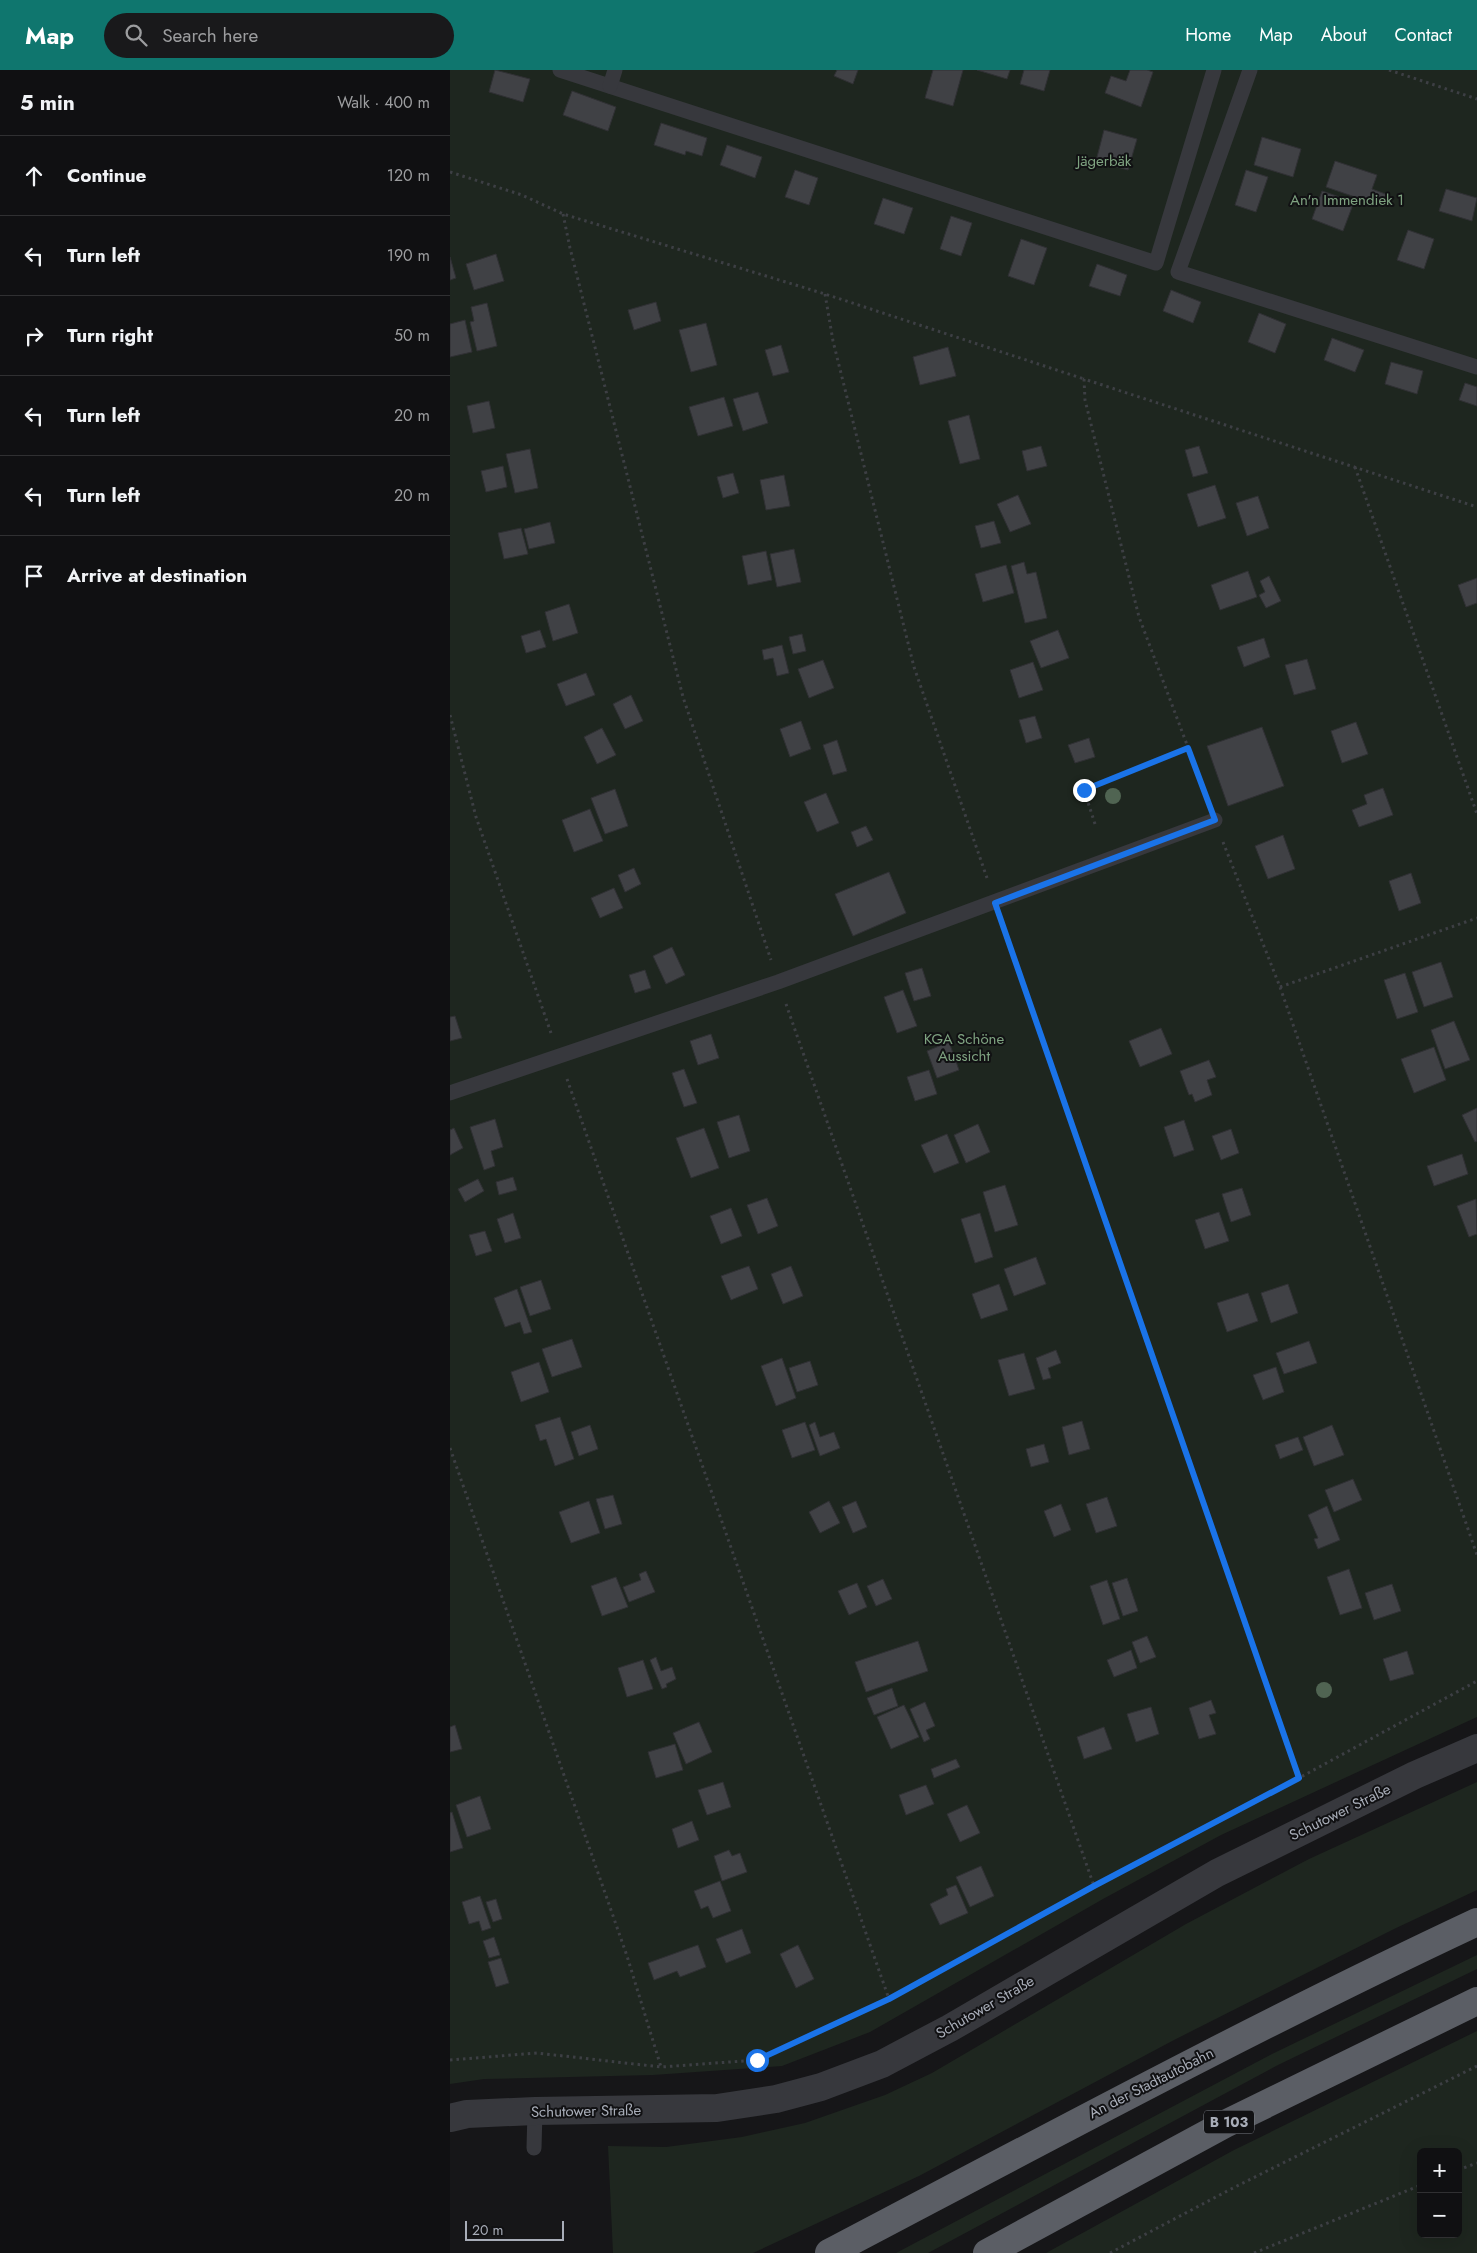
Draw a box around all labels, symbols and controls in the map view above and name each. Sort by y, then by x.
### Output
search box [104,13,454,58]
text: Map [25,18,74,53]
icon: search [122,21,150,49]
text: Search here [162,22,258,49]
text: Home [1185,22,1231,48]
text: Map [1259,22,1293,48]
text: About [1321,22,1366,48]
text: Contact [1394,22,1452,48]
text: 5 min [20,88,75,118]
text: Walk · 400 m [337,91,430,114]
park label: Jägerbäk [1075,150,1132,172]
icon: ahead [20,162,48,190]
text: Continue [67,162,146,189]
text: 120 m [387,164,430,187]
park label: An'n Immendiek 1 [1290,189,1404,211]
icon: left [20,242,48,270]
text: Turn left [67,242,140,269]
text: 190 m [387,244,430,267]
icon: right [20,322,48,350]
text: Turn right [67,322,153,349]
text: 50 m [394,324,430,347]
icon: left [20,402,48,430]
text: Turn left [67,402,140,429]
text: 20 m [394,404,430,427]
icon: left [20,482,48,510]
text: Turn left [67,482,140,509]
text: 20 m [394,484,430,507]
icon: arrive [20,562,48,590]
text: Arrive at destination [67,562,247,589]
route end [1073,779,1096,802]
park label: KGA Schöne Aussicht [924,1028,1004,1067]
street label: Schutower Straße [1286,1778,1395,1846]
street label: Schutower Straße [932,1970,1039,2044]
street label: An der Stadtautobahn [1085,2042,1217,2124]
route start [746,2049,769,2072]
street label: Schutower Straße [531,2099,642,2123]
road number: B 103 [1204,2110,1254,2134]
map controls [1417,2148,1462,2238]
button: + [1417,2148,1462,2193]
button: − [1417,2193,1462,2238]
scale bar [465,2218,564,2241]
text: 20 m [472,2220,504,2240]

